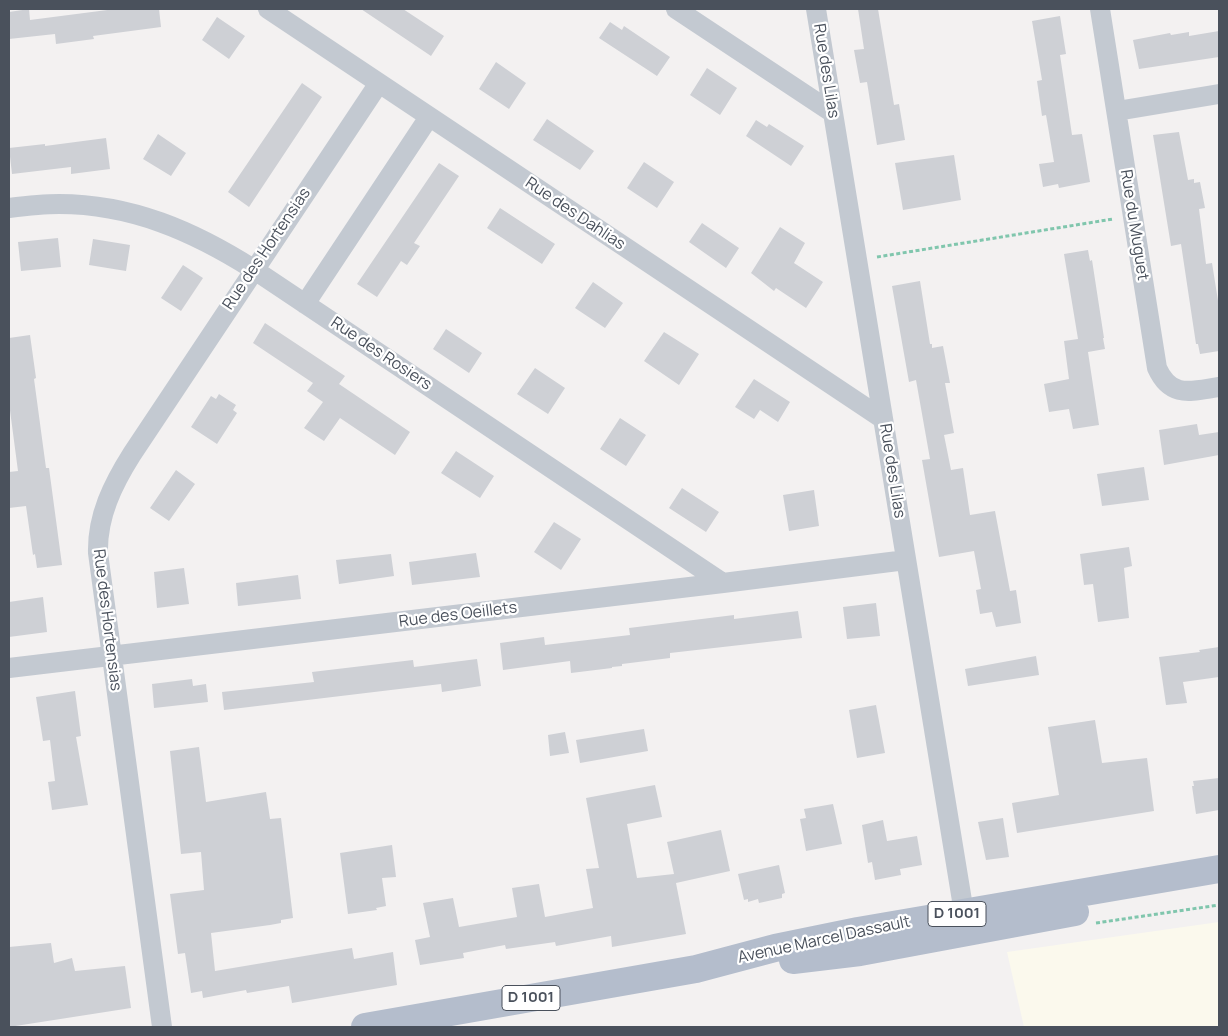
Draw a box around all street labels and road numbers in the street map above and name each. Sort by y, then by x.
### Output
street label: Rue des Lilas [809,22,843,120]
street label: Rue du Muguet [1116,168,1152,282]
street label: Rue des Dahlias [521,173,629,255]
street label: Rue des Hortensias [219,184,315,314]
street label: Rue des Rosiers [327,313,435,395]
street label: Rue des Lilas [875,422,909,520]
street label: Rue des Hortensias [89,548,125,692]
street label: Rue des Oeillets [398,598,518,632]
road number: D 1001 [928,902,986,926]
street label: Avenue Marcel Dassault [736,912,912,968]
road number: D 1001 [502,986,560,1010]

